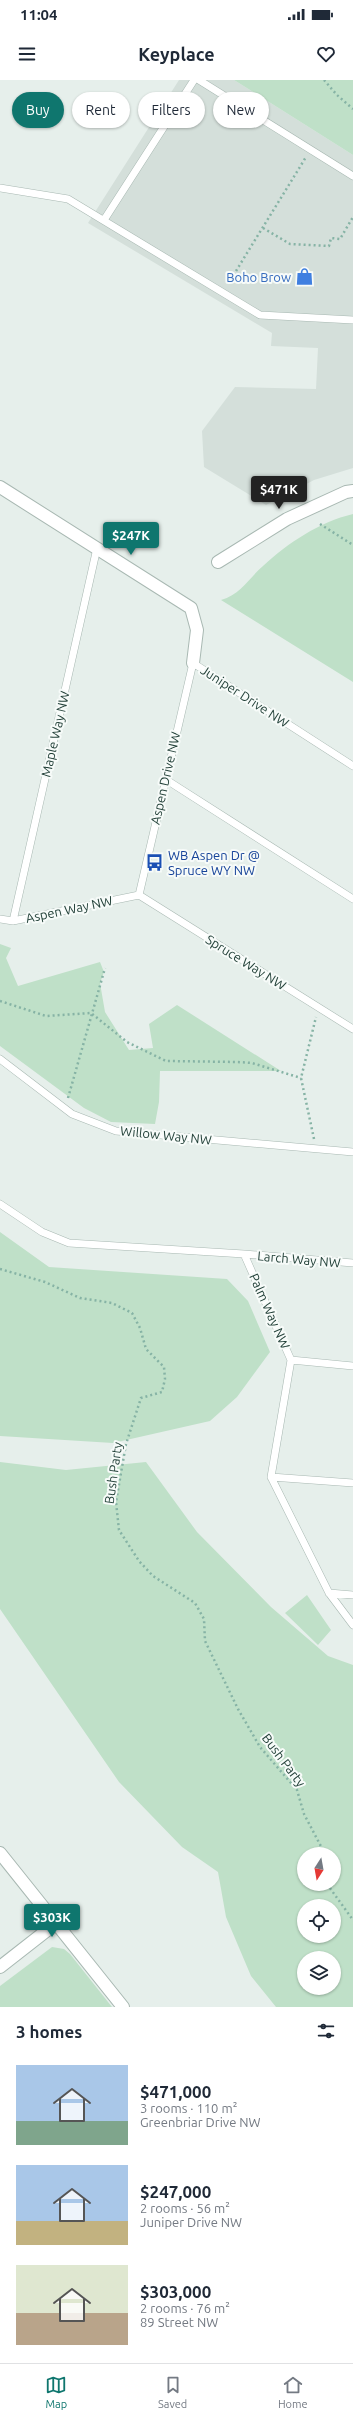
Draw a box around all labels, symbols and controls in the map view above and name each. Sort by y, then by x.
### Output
text: 11:04 [20,6,58,23]
icon: menu [16,43,38,65]
icon: heart [315,43,337,65]
text: Keyplace [138,44,215,64]
chip: Buy [12,92,64,128]
chip: Rent [72,92,130,128]
chip: Filters [138,92,205,128]
chip: New [213,92,269,128]
shop icon: Boho Brow [294,267,314,287]
place label: Boho Brow [226,270,291,284]
pin: $471K [251,476,307,510]
text: $471K [260,482,298,496]
pin: $247K [103,522,159,556]
text: $247K [112,528,150,542]
street label: Juniper Drive NW [198,662,292,730]
street label: Maple Way NW [38,689,72,779]
street label: Aspen Drive NW [148,730,182,826]
place label: WB Aspen Dr @ Spruce WY NW [168,848,260,877]
bus stop icon: WB Aspen Dr @ Spruce WY NW [145,852,165,872]
street label: Aspen Way NW [24,893,114,925]
street label: Spruce Way NW [203,932,289,992]
street label: Willow Way NW [120,1123,212,1147]
street label: Larch Way NW [257,1248,341,1270]
street label: Palm Way NW [247,1271,293,1351]
street label: Bush Party [102,1441,124,1505]
street label: Bush Party [260,1731,308,1789]
north arrow [297,1847,341,1891]
map controls [297,1847,341,1995]
button: locate [297,1899,341,1943]
pin: $303K [24,1904,80,1938]
text: $303K [33,1910,71,1924]
button: layers [297,1951,341,1995]
icon: filters [315,2020,337,2042]
text: 3 homes [16,2022,82,2041]
icon: home [48,2081,96,2129]
text: $471,000 [140,2082,211,2101]
text: 3 rooms · 110 m² [140,2101,237,2115]
text: Greenbriar Drive NW [140,2115,261,2129]
icon: home [48,2181,96,2229]
text: $247,000 [140,2182,211,2201]
text: 2 rooms · 56 m² [140,2201,230,2215]
text: Juniper Drive NW [140,2215,242,2229]
icon: home [48,2281,96,2329]
text: $303,000 [140,2282,211,2301]
text: 2 rooms · 76 m² [140,2301,230,2315]
text: 89 Street NW [140,2315,218,2329]
tab: Map [45,2374,67,2410]
tab: Saved [158,2374,187,2410]
tab: Home [278,2374,308,2410]

